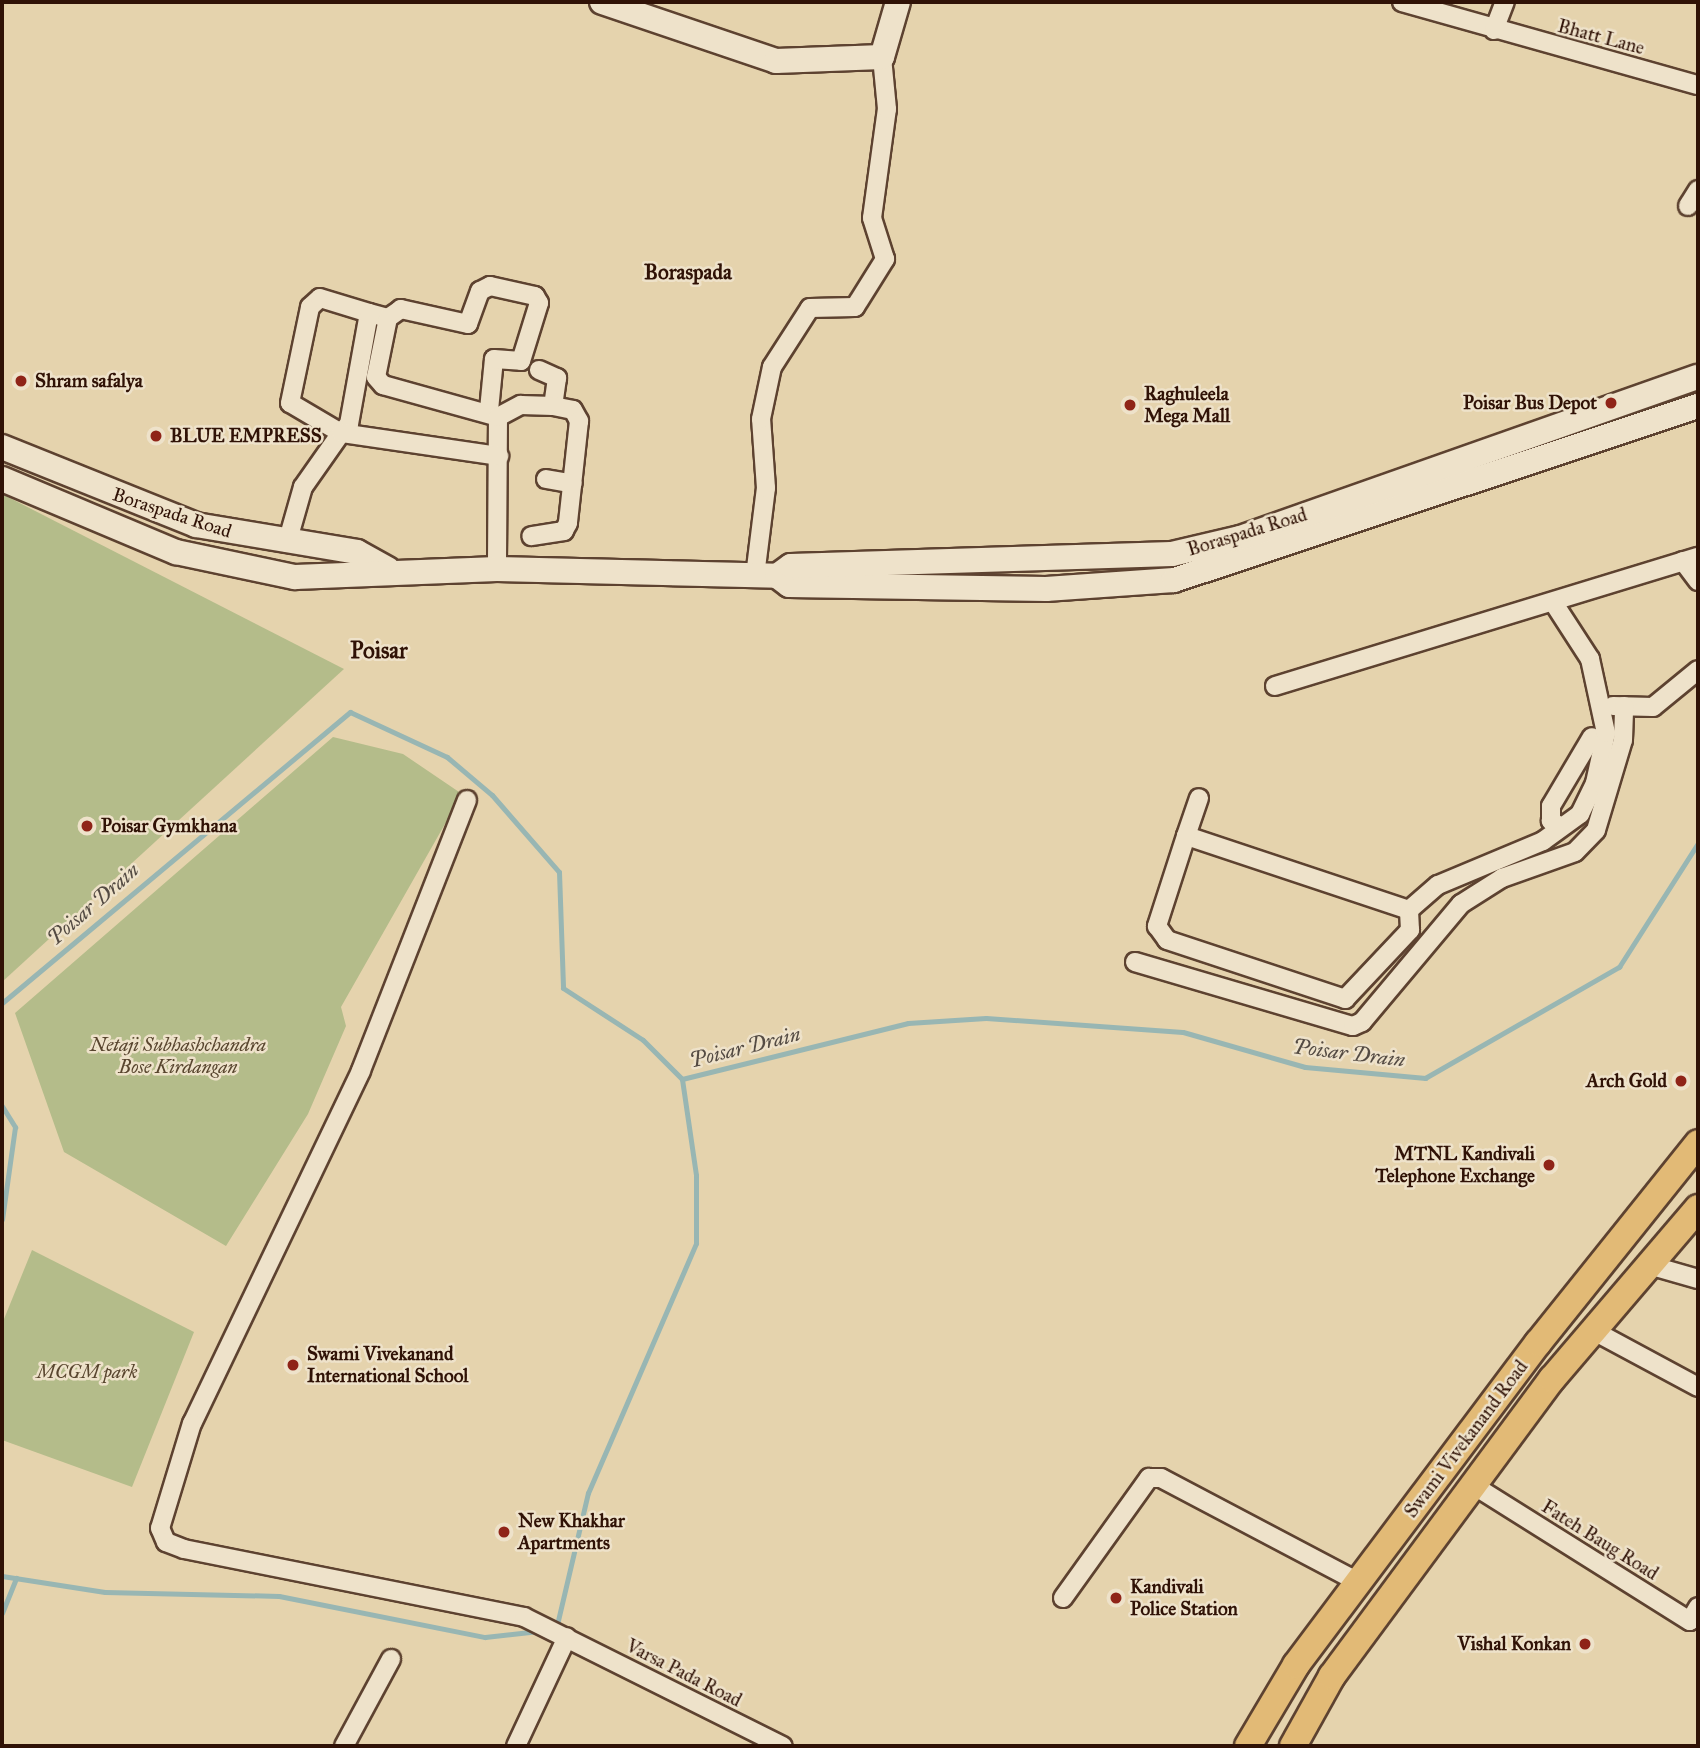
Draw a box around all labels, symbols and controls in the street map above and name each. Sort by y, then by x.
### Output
street label: Bhatt Lane [1555,14,1647,60]
district label: Boraspada [644,259,732,285]
place label: Shram safalya [35,370,143,392]
marker: Shram safalya [13,373,29,389]
place label: Raghuleela Mega Mall [1144,383,1230,427]
place label: Poisar Bus Depot [1463,392,1597,414]
marker: Poisar Bus Depot [1603,395,1619,411]
marker: Raghuleela Mega Mall [1122,397,1138,413]
place label: BLUE EMPRESS [170,425,322,447]
marker: BLUE EMPRESS [148,428,164,444]
street label: Boraspada Road [110,483,234,543]
street label: Boraspada Road [1184,503,1310,561]
district label: Poisar [350,636,408,664]
place label: Poisar Gymkhana [101,815,237,837]
marker: Poisar Gymkhana [79,818,95,834]
water label: Poisar Drain [42,857,144,951]
water label: Poisar Drain [687,1021,803,1073]
park label: Netaji Subhashchandra Bose Kirdangan [90,1034,266,1078]
water label: Poisar Drain [1291,1034,1407,1072]
place label: Arch Gold [1586,1070,1667,1092]
marker: Arch Gold [1673,1073,1689,1089]
place label: MTNL Kandivali Telephone Exchange [1375,1143,1535,1187]
marker: MTNL Kandivali Telephone Exchange [1541,1157,1557,1173]
place label: Swami Vivekanand International School [307,1343,468,1387]
street label: Swami Vivekanand Road [1399,1356,1533,1522]
marker: Swami Vivekanand International School [285,1357,301,1373]
park label: MCGM park [37,1361,137,1383]
street label: Fateh Baug Road [1537,1495,1663,1585]
place label: New Khakhar Apartments [518,1510,625,1554]
marker: New Khakhar Apartments [496,1524,512,1540]
place label: Kandivali Police Station [1130,1576,1238,1620]
marker: Kandivali Police Station [1108,1590,1124,1606]
place label: Vishal Konkan [1457,1633,1571,1655]
street label: Varsa Pada Road [622,1634,746,1712]
marker: Vishal Konkan [1577,1636,1593,1652]

